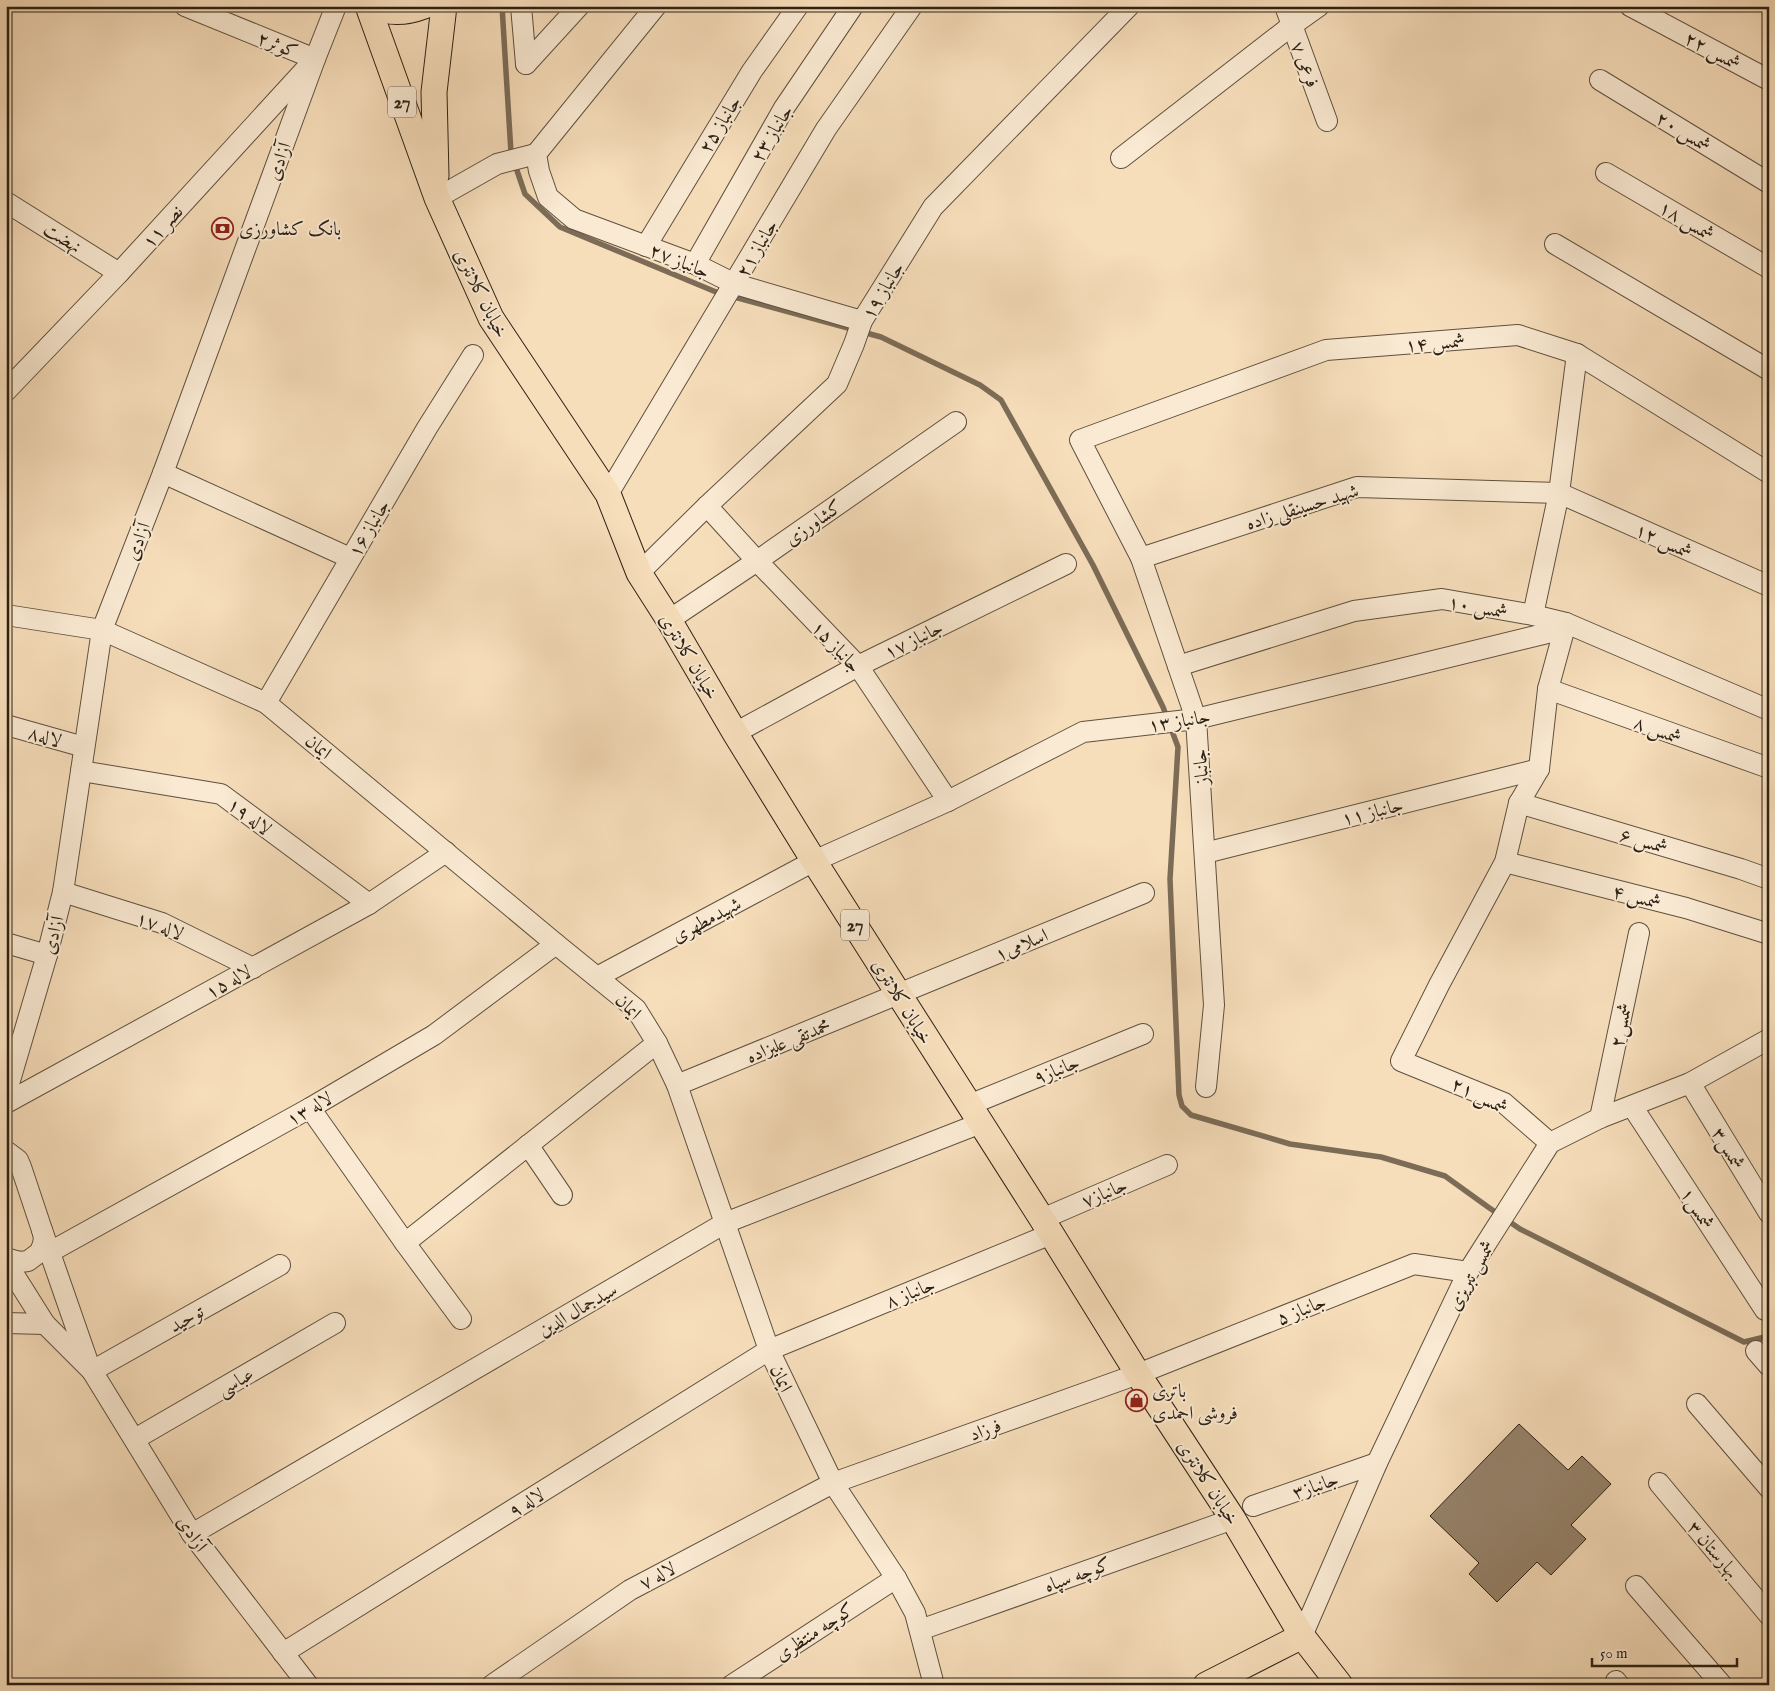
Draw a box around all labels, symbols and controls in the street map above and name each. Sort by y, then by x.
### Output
street label: کوثر۲ [253,27,301,65]
street label: شمس ۲۲ [1680,27,1744,76]
street label: فرعی ۷ [1284,38,1324,91]
road number: 27 [388,86,416,118]
street label: جانباز ۲۵ [694,92,747,158]
street label: جانباز ۲۳ [746,101,799,167]
street label: شمس ۲۰ [1651,107,1715,158]
street label: آزادی [262,138,298,184]
street label: شمس ۱۸ [1654,196,1718,247]
street label: نصر ۱۱ [138,201,189,254]
bank icon: بانک کشاورزی [211,216,235,240]
street label: جانباز ۲۱ [732,216,784,282]
street label: نهضت [38,218,86,260]
place label: بانک کشاورزی [239,218,341,242]
street label: جانباز ۲۷ [646,239,713,285]
street label: خیابان کلانتری [448,245,513,342]
street label: جانباز ۱۹ [857,258,910,324]
street label: شمس ۱۴ [1404,329,1466,359]
street label: شهید حسینقلی زاده [1243,479,1362,537]
street label: کشاورزی [781,495,848,552]
street label: جانباز ۱۶ [344,496,396,562]
street label: آزادی [121,518,158,564]
street label: شمس ۱۲ [1631,519,1696,565]
street label: شمس ۱۰ [1446,591,1509,625]
street label: خیابان کلانتری [653,609,723,705]
street label: جانباز ۱۵ [805,616,866,678]
street label: جانباز ۱۷ [880,616,947,665]
street label: جانباز ۱۳ [1147,705,1212,739]
street label: شمس ۸ [1630,711,1684,751]
street label: لاله۸ [25,722,64,754]
street label: ایمان [299,729,336,766]
street label: جانباز [1189,748,1215,788]
street label: لاله ۱۹ [222,793,276,842]
street label: جانباز ۱۱ [1339,794,1406,832]
street label: شمس ۶ [1617,824,1670,860]
street label: شمس ۴ [1610,880,1663,916]
street label: شهیدمطهری [668,893,746,949]
street label: لاله ۱۷ [132,907,186,947]
road number: 27 [841,910,869,940]
street label: آزادی [37,912,71,957]
street label: اسلامی۱ [992,924,1052,968]
street label: خیابان کلانتری [866,955,937,1049]
street label: لاله ۱۵ [202,960,256,1005]
street label: ایمان [609,989,646,1026]
street label: شمس۲ [1606,1001,1638,1050]
street label: محمدتقی علیزاده [743,1014,835,1070]
street label: جانباز۹ [1030,1051,1083,1091]
street label: شمس ۲۱ [1447,1073,1511,1121]
street label: لاله ۱۳ [283,1087,337,1132]
street label: شمس۳ [1705,1124,1749,1174]
street label: جانباز۷ [1078,1174,1131,1214]
street label: شمس۱ [1674,1184,1719,1234]
street label: شمس تبریزی [1443,1236,1501,1315]
street label: جانباز ۸ [882,1273,939,1315]
street label: سیدجمال الدین [534,1278,622,1343]
street label: جانباز ۵ [1273,1290,1330,1332]
street label: توحید [165,1300,209,1339]
street label: ایمان [763,1361,797,1397]
street label: عباسی [213,1363,259,1403]
place label: باتری فروشی احمدی [1152,1380,1238,1426]
shop icon: باتری فروشی احمدی [1124,1389,1148,1413]
street label: فرزاد [966,1414,1005,1448]
street label: خیابان کلانتری [1171,1436,1244,1530]
street label: جانباز۳ [1289,1468,1342,1506]
street label: لاله ۹ [505,1483,549,1524]
street label: آزادی [171,1511,213,1559]
street label: بهارستان ۳ [1681,1517,1744,1584]
street label: کوچه سپاه [1041,1553,1114,1599]
street label: لاله ۷ [636,1557,680,1596]
street label: کوچه منتظری [771,1598,859,1667]
scale bar [1592,1636,1738,1668]
text: 50 m [1600,1644,1628,1663]

